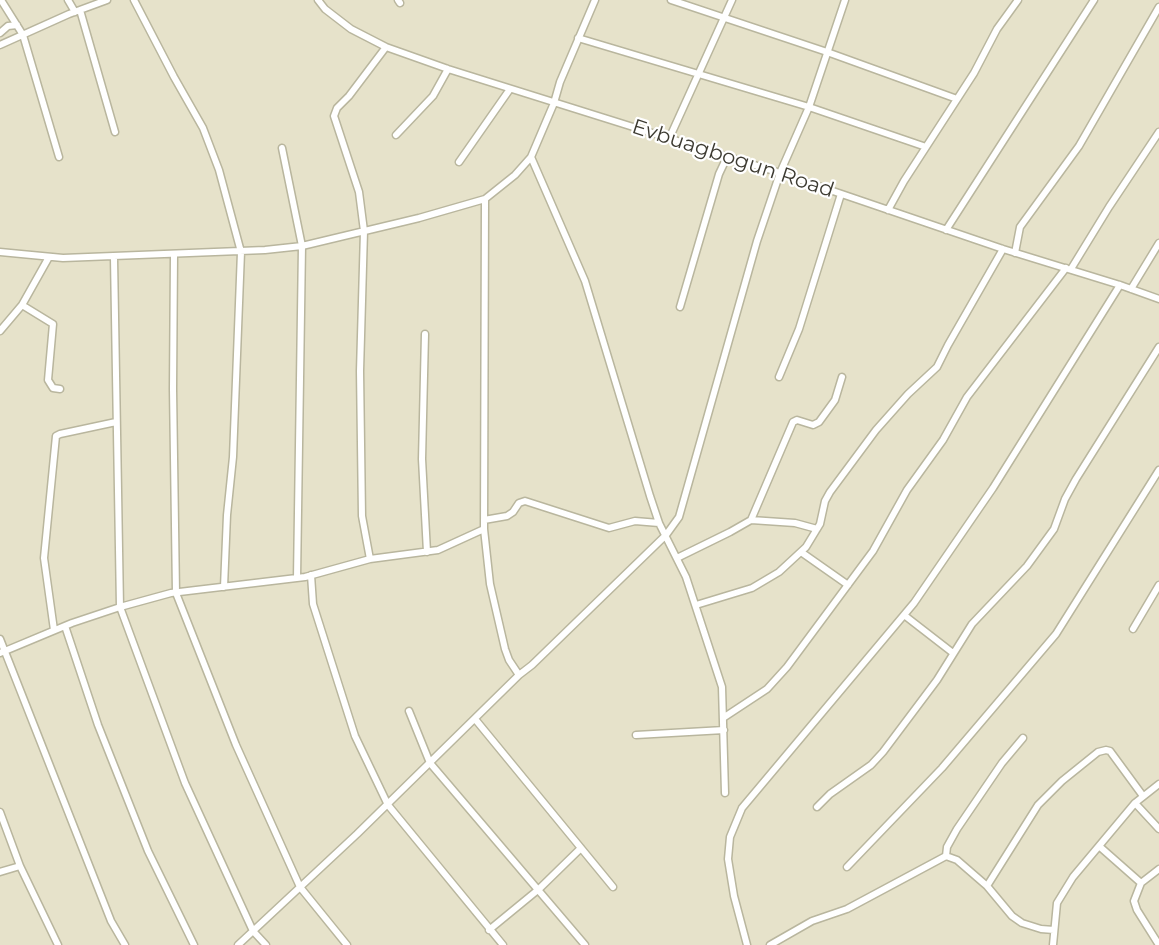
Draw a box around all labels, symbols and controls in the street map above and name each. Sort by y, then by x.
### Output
street label: Evbuagbogun Road [629,114,837,204]

